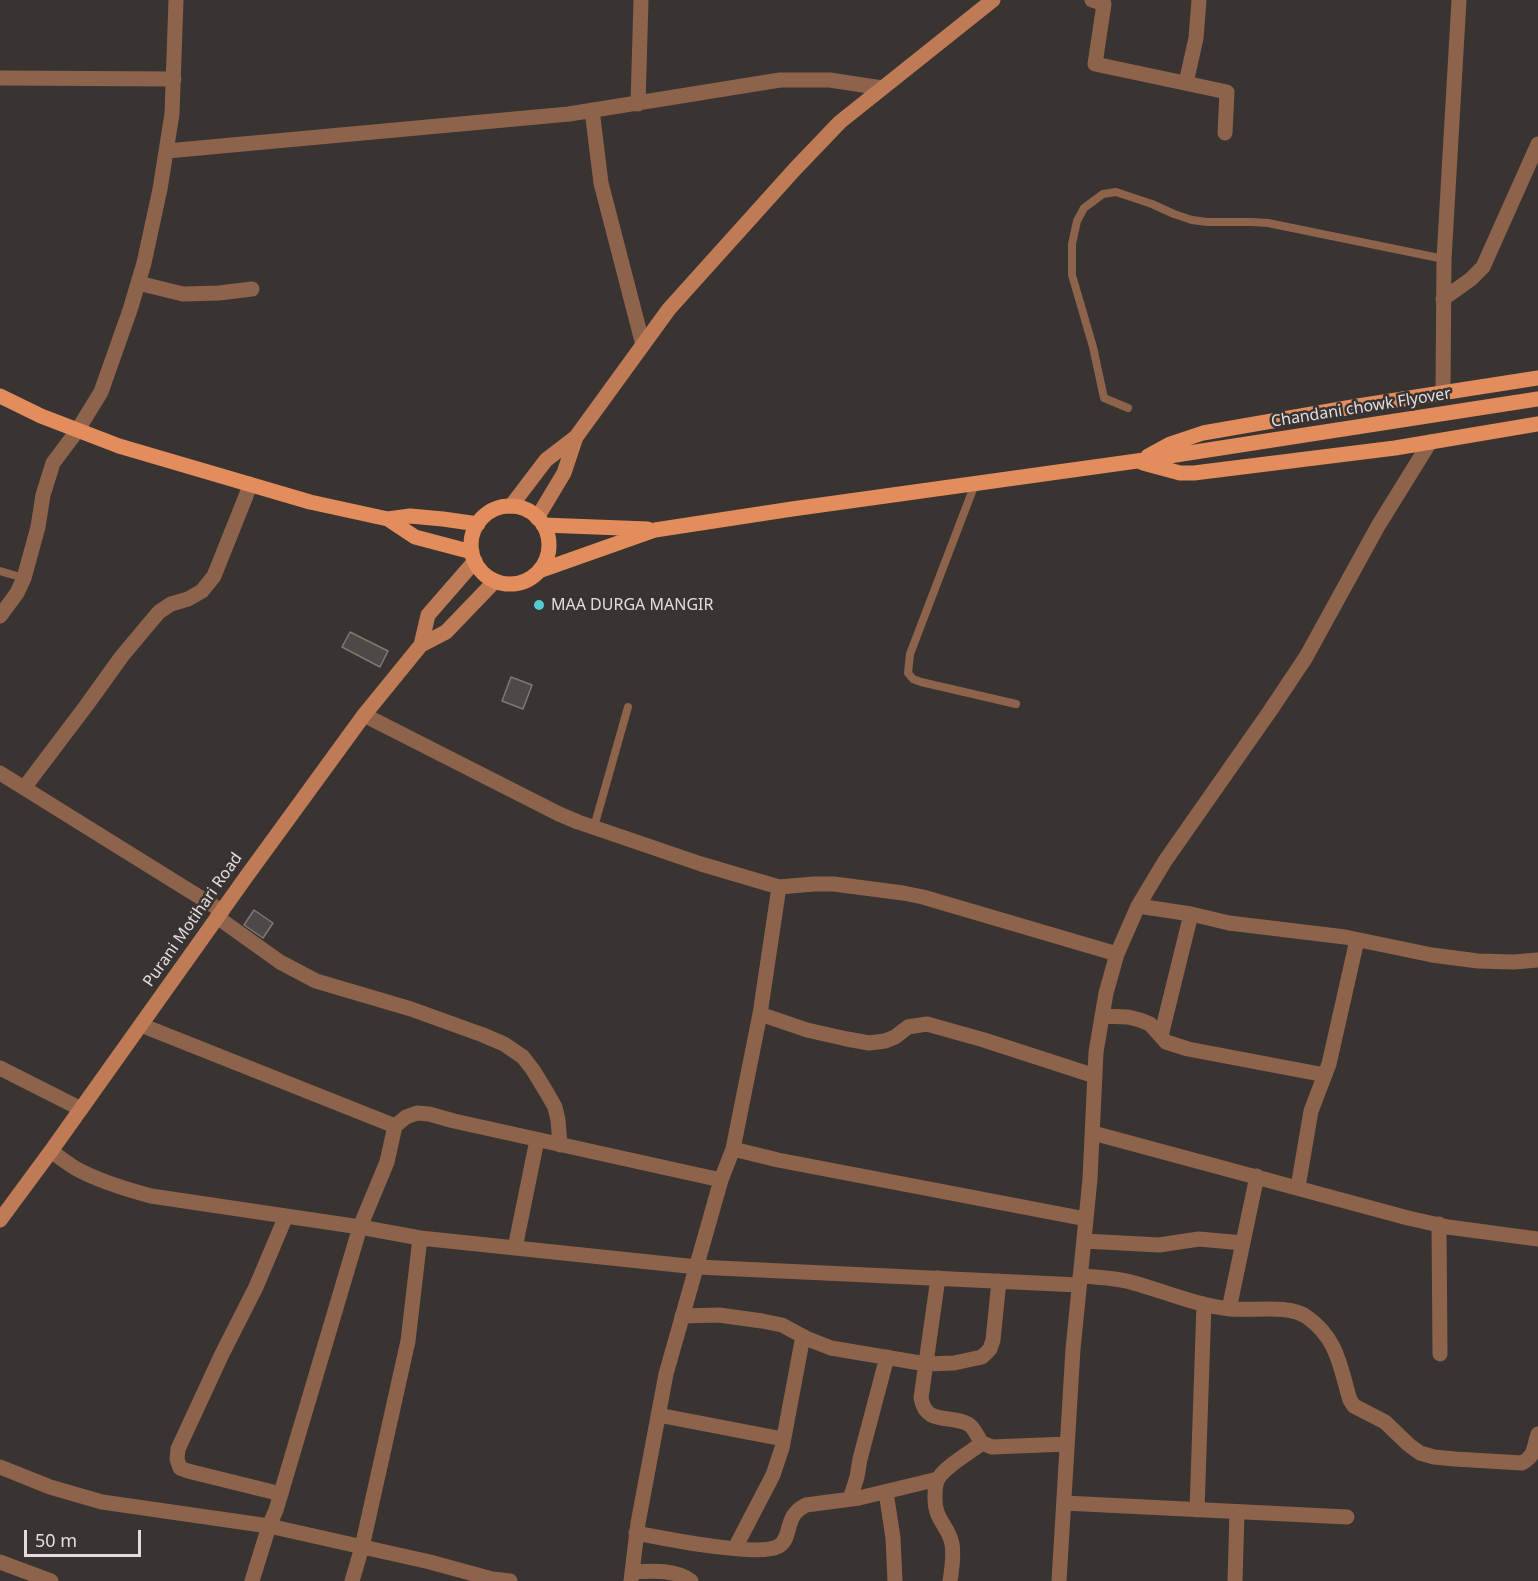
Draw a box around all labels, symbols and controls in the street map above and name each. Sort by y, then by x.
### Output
street label: Chandani chowk Flyover [1270,384,1452,432]
place label: MAA DURGA MANGIR [551,595,713,615]
marker: MAA DURGA MANGIR [532,598,546,612]
street label: Purani Motihari Road [139,849,247,991]
scale bar [27,1518,144,1556]
text: 50 m [35,1528,77,1552]

